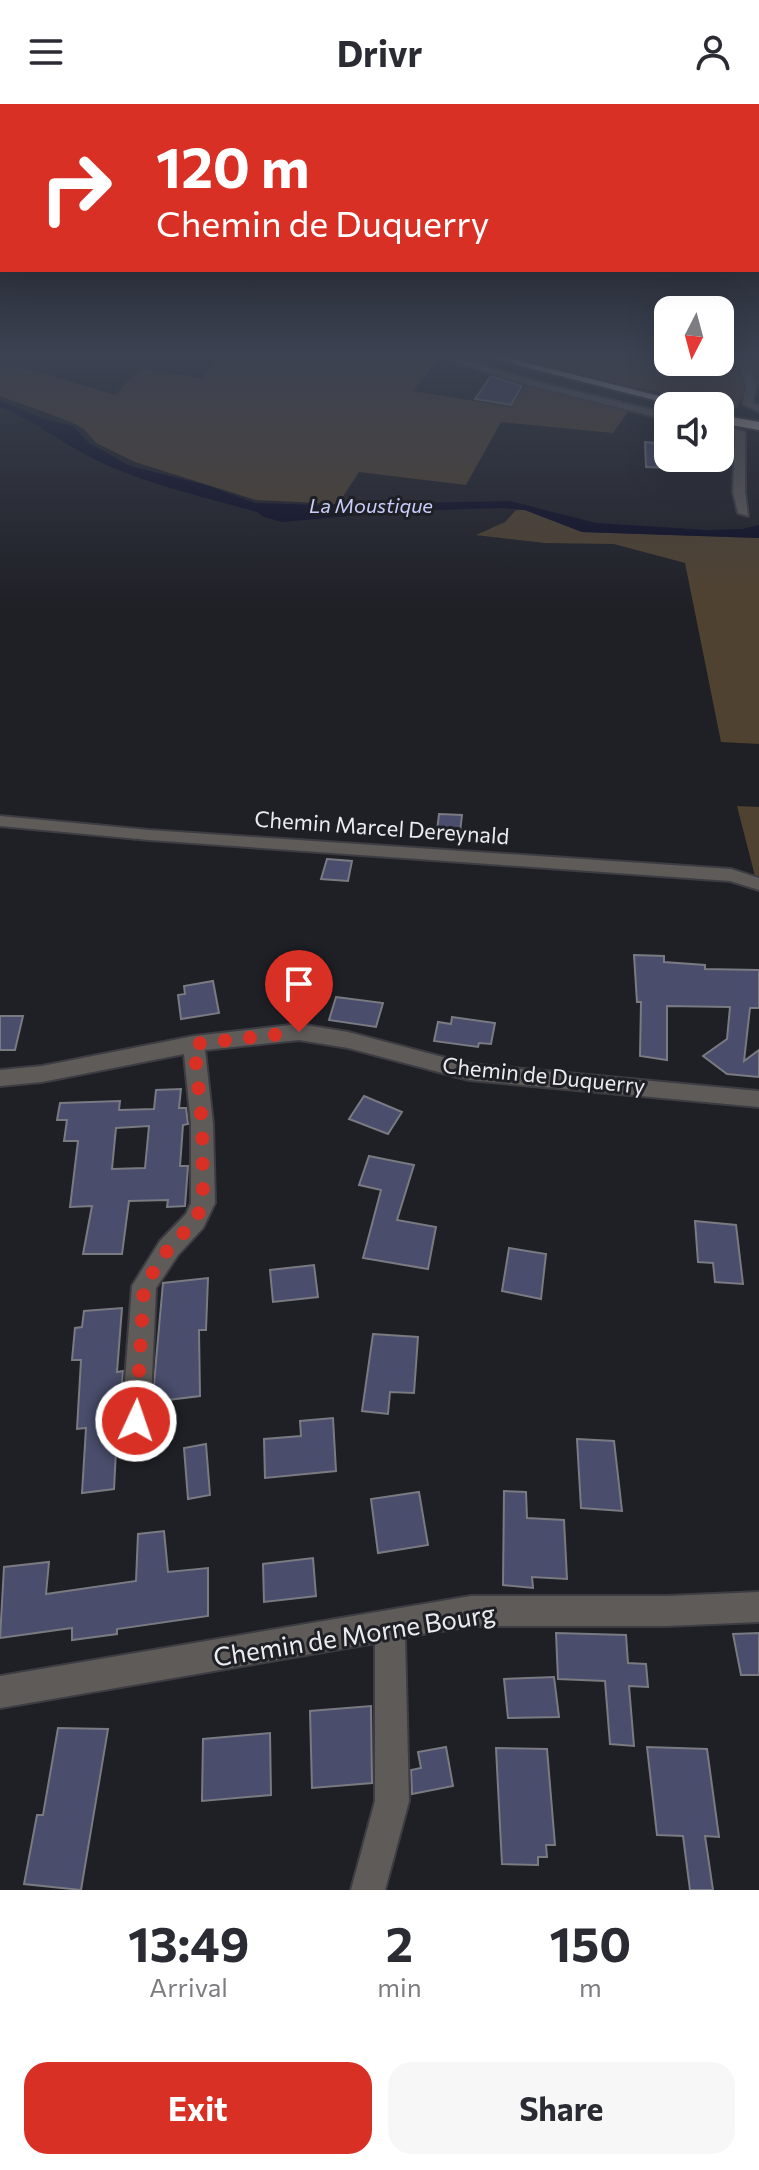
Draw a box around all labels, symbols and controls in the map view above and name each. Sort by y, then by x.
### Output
icon: menu [24,30,68,74]
text: Drivr [337,30,422,74]
icon: person [691,30,735,74]
text: 120 m [156,131,310,200]
icon: right [24,136,128,240]
text: Chemin de Duquerry [156,200,489,244]
north arrow [654,296,734,376]
map controls [654,296,734,472]
button: sound [654,392,734,472]
water label: La Moustique [309,493,433,517]
street label: Chemin Marcel Dereynald [254,805,510,849]
pin [265,950,333,1032]
icon: arrive [277,962,321,1006]
street label: Chemin de Duquerry [441,1051,647,1099]
position arrow [94,1379,178,1463]
street label: Chemin de Morne Bourg [211,1596,497,1672]
text: 13:49 [128,1913,249,1972]
text: 2 [386,1913,413,1972]
text: 150 [549,1913,631,1972]
text: Arrival [149,1971,228,2002]
text: min [377,1971,422,2002]
text: m [579,1971,602,2002]
button: Exit [24,2062,372,2154]
button: Share [388,2062,735,2154]

